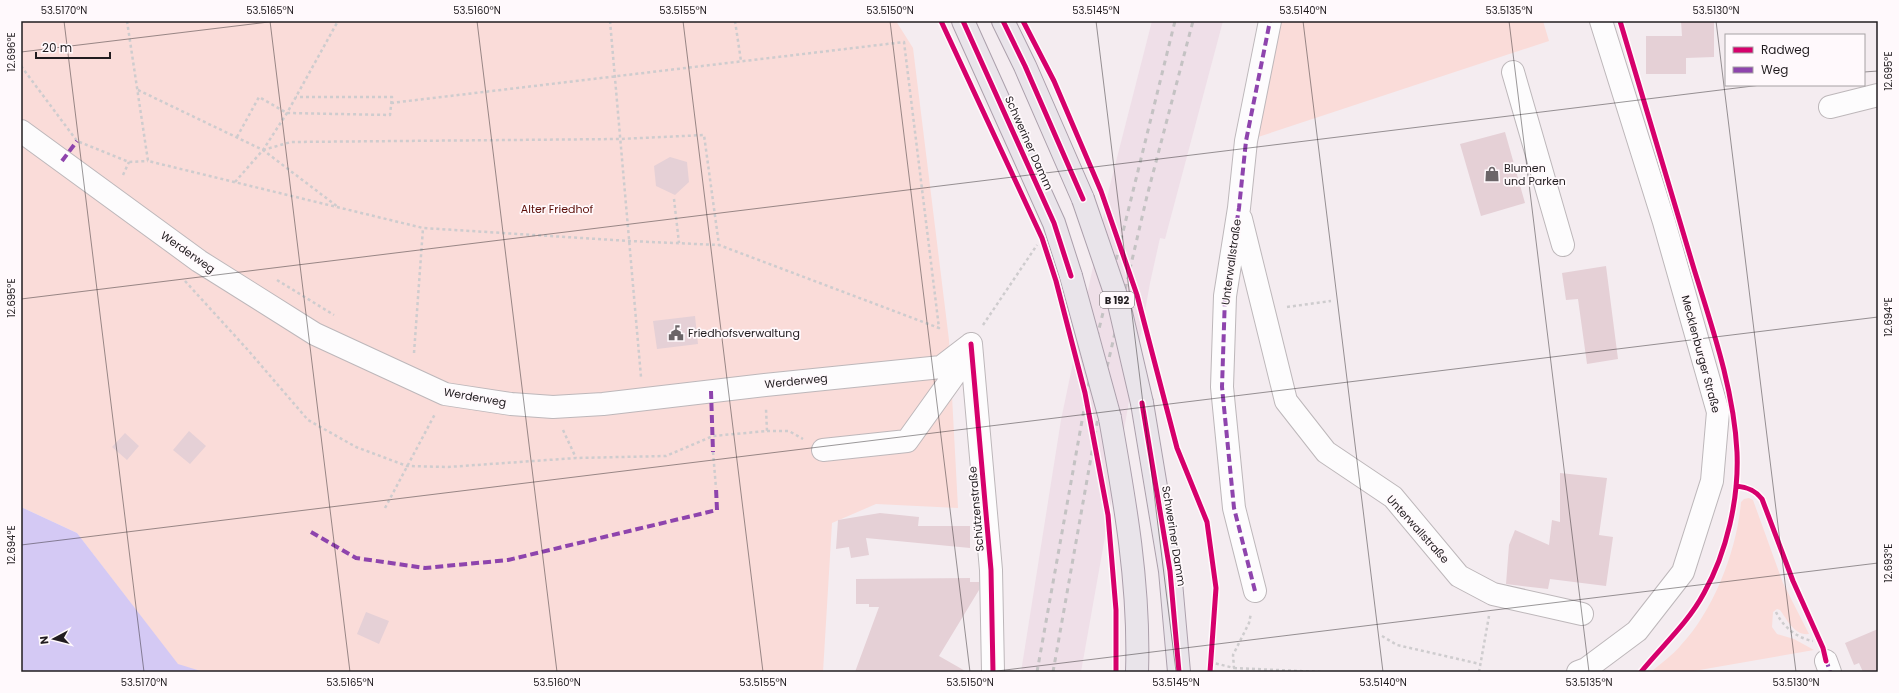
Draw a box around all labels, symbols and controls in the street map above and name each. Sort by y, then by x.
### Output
text: 53.5170°N [41,3,87,18]
text: 53.5165°N [246,3,294,18]
text: 53.5160°N [453,3,501,18]
text: 53.5155°N [659,3,707,18]
text: 53.5150°N [866,3,914,18]
text: 53.5145°N [1072,3,1120,18]
text: 53.5140°N [1279,3,1327,18]
text: 53.5135°N [1485,3,1533,18]
text: 53.5130°N [1692,3,1740,18]
text: 12.696°E [4,32,19,72]
scale bar [36,34,110,60]
legend [1725,34,1865,86]
text: 20 m [42,39,72,56]
text: Radweg [1761,41,1810,58]
text: 12.695°E [1881,51,1896,91]
text: Weg [1761,61,1788,78]
street label: Schweriner Damm [1001,93,1057,193]
place label: Blumen und Parken [1504,160,1566,189]
shop icon: Blumen und Parken [1483,165,1501,183]
park label: Alter Friedhof [521,201,594,217]
street label: Unterwallstraße [1217,218,1245,306]
street label: Werderweg [157,227,219,277]
text: 12.695°E [4,278,19,318]
road number: B 192 [1100,292,1134,308]
street label: Mecklenburger Straße [1678,293,1724,415]
text: 12.694°E [1881,297,1896,337]
public building icon: Friedhofsverwaltung [667,324,685,342]
place label: Friedhofsverwaltung [688,325,800,341]
street label: Werderweg [764,370,828,392]
street label: Werderweg [442,384,508,410]
street label: Schützenstraße [964,465,988,552]
street label: Schweriner Damm [1158,485,1190,587]
street label: Unterwallstraße [1383,491,1453,567]
text: 12.694°E [4,525,19,565]
text: 12.693°E [1881,544,1896,582]
north arrow [34,619,74,659]
text: N [36,635,53,645]
text: 53.5170°N [121,675,167,690]
text: 53.5165°N [326,675,374,690]
text: 53.5160°N [533,675,581,690]
text: 53.5155°N [739,675,787,690]
text: 53.5150°N [946,675,994,690]
text: 53.5145°N [1152,675,1200,690]
text: 53.5140°N [1359,675,1407,690]
text: 53.5135°N [1565,675,1613,690]
text: 53.5130°N [1772,675,1820,690]

